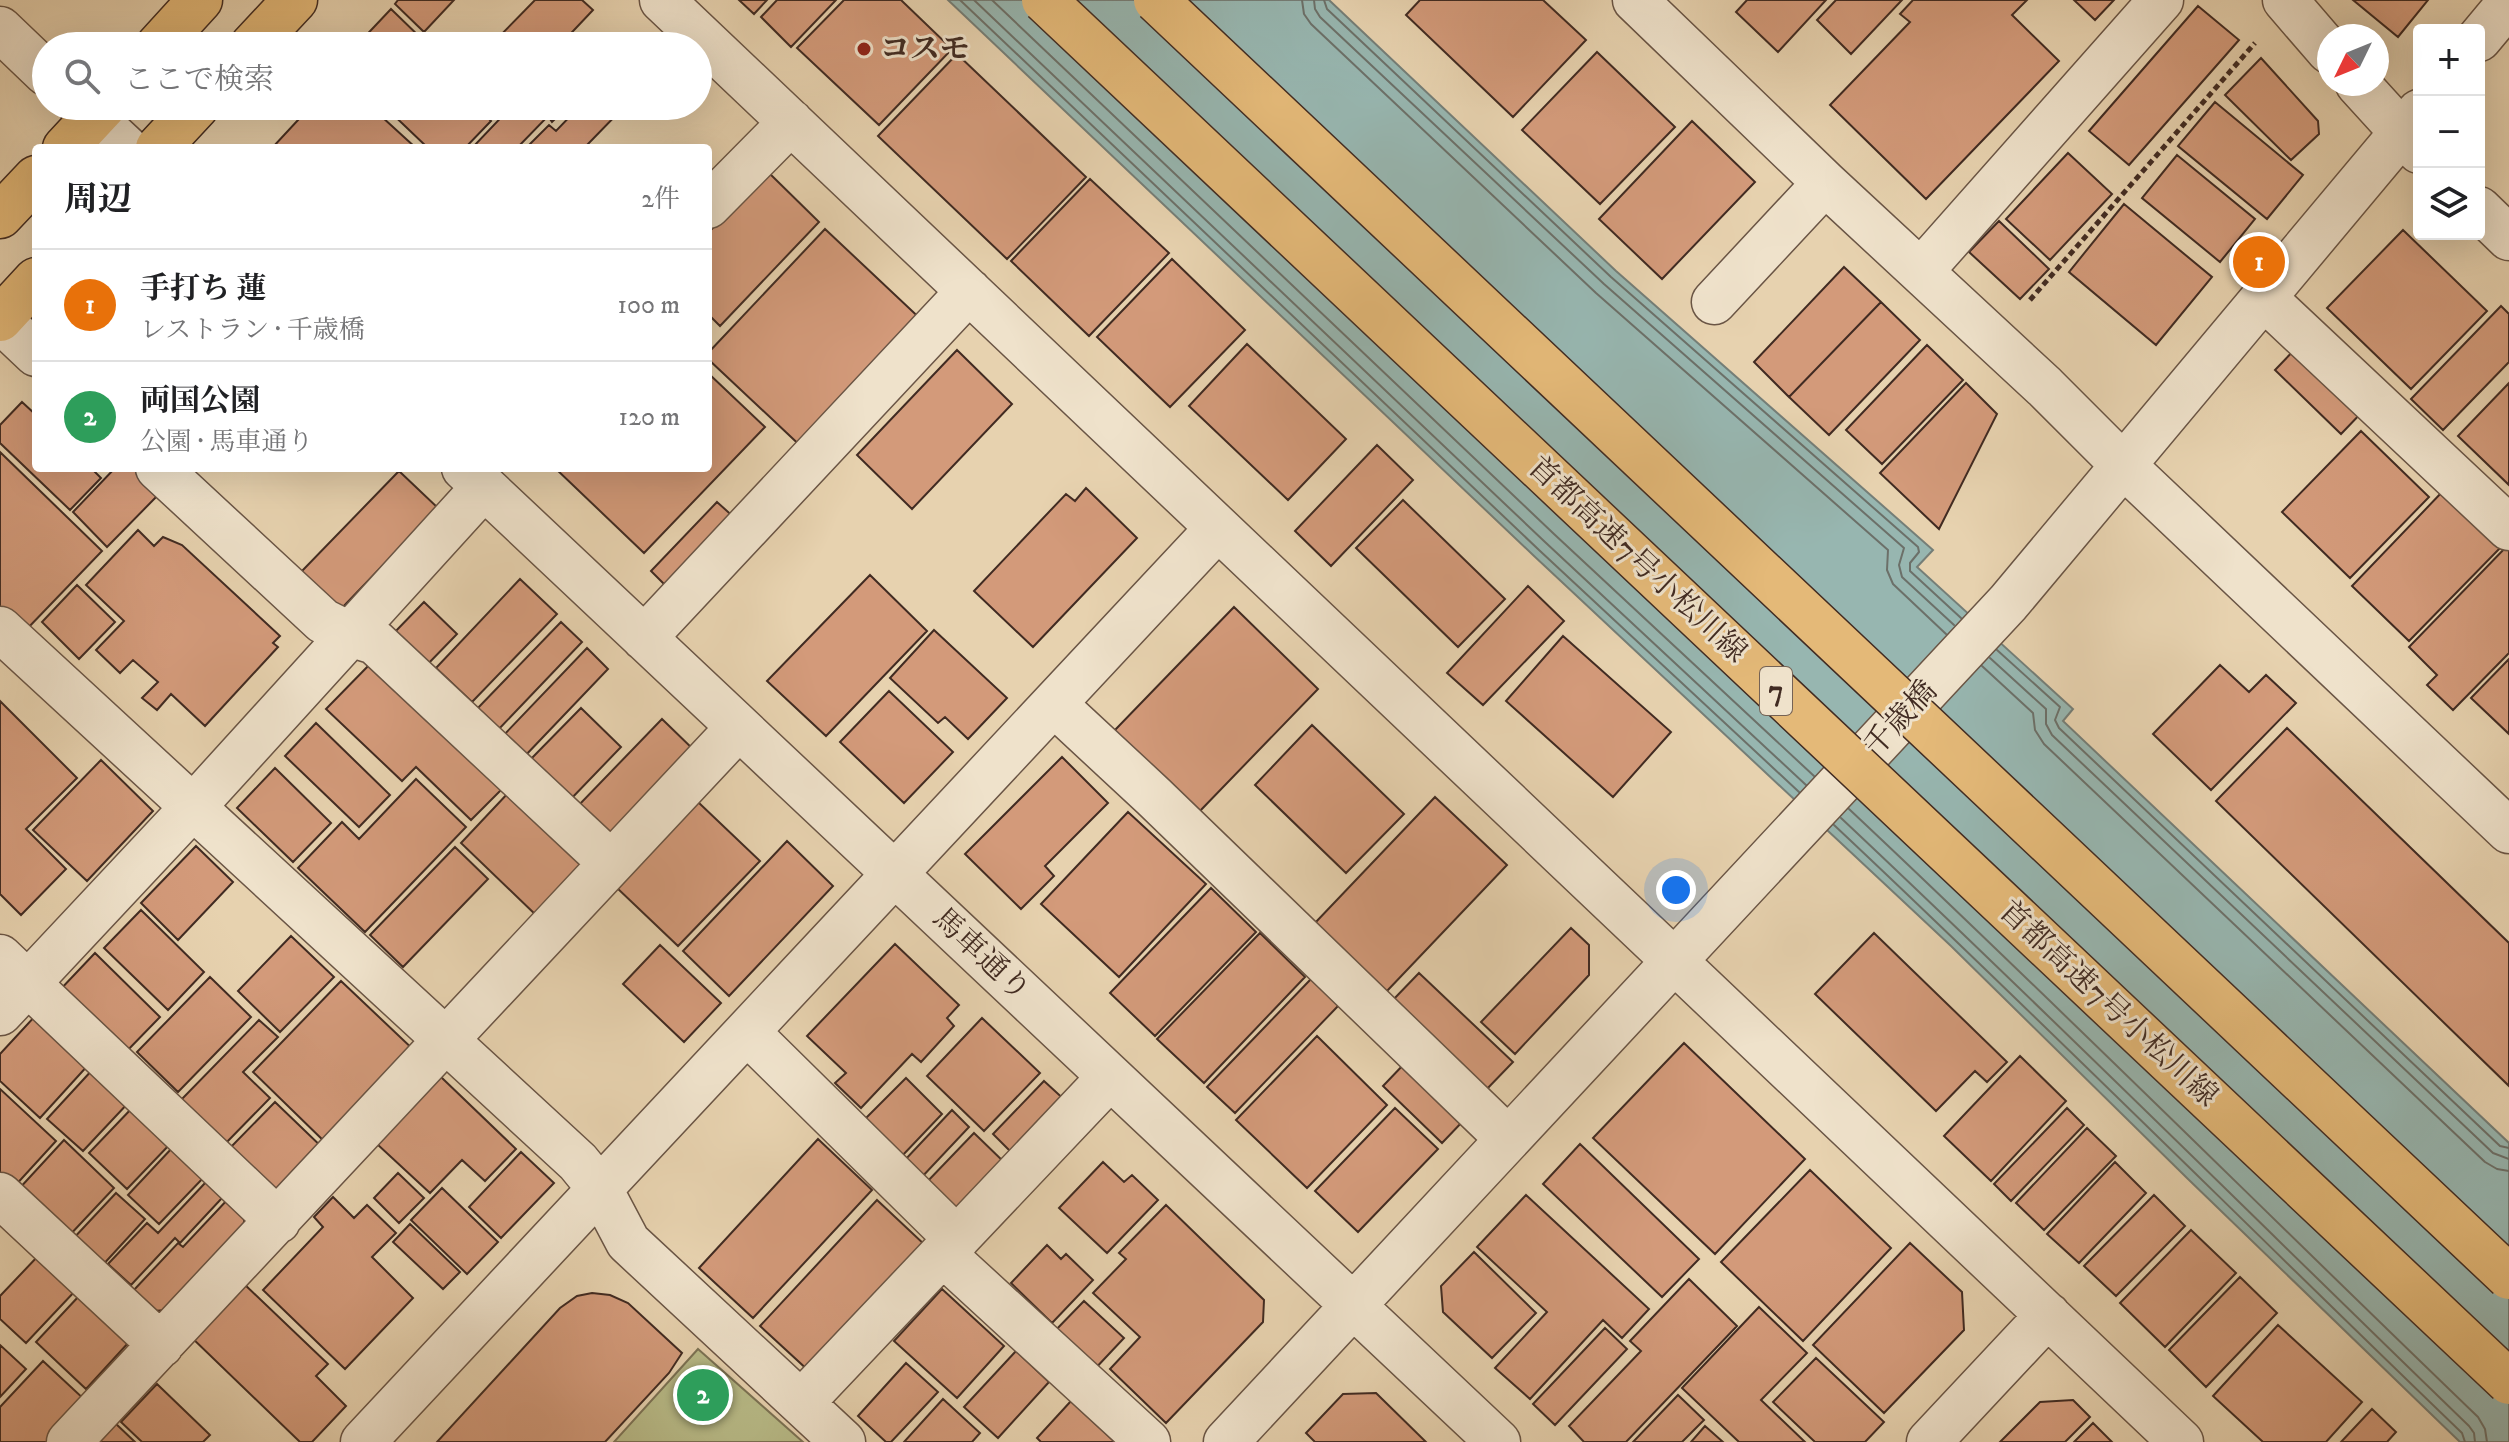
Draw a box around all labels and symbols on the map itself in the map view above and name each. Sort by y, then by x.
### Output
north arrow [2317,24,2389,96]
place label: コスモ [880,31,970,68]
marker: コスモ [855,40,873,58]
pin: 1 [2233,232,2285,292]
street label: 首都高速7号小松川線 [1520,449,1754,671]
road number: 7 [1760,667,1792,715]
street label: 千歳橋 [1857,673,1945,765]
your location [1656,870,1696,910]
street label: 首都高速7号小松川線 [1991,893,2225,1115]
street label: 馬車通り [925,901,1037,1009]
pin: 2 [677,1365,729,1425]

